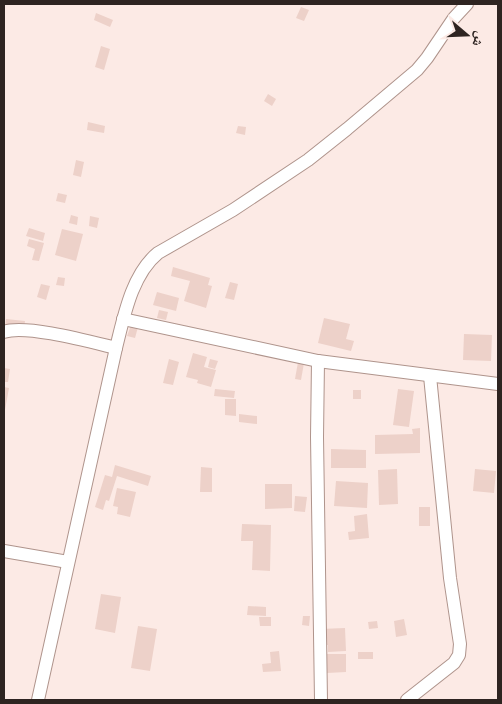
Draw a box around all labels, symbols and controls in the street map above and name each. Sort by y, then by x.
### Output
north arrow [442,10,492,60]
text: ش [468,29,491,50]

